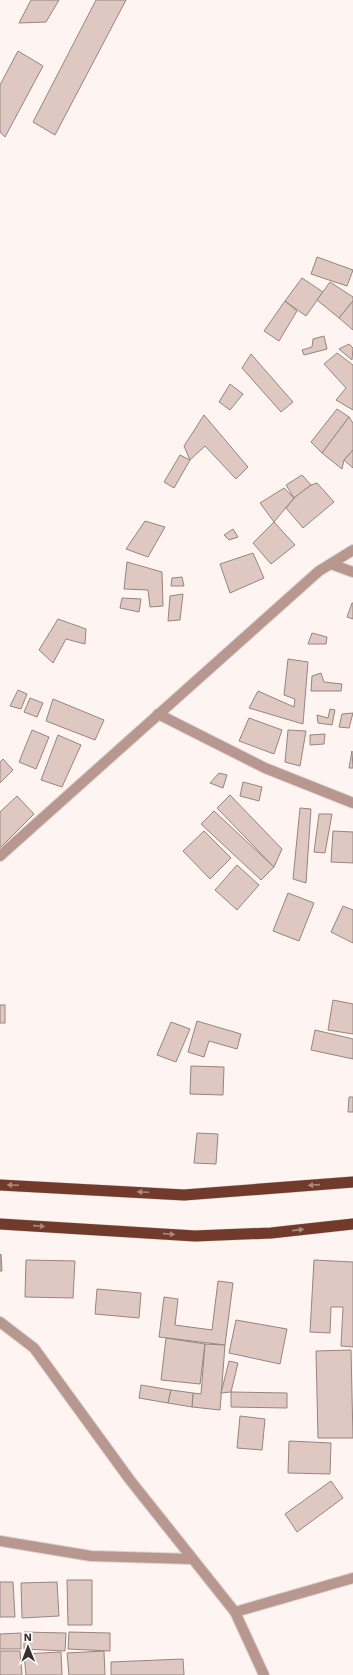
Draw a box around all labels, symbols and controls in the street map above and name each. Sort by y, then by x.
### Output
one-way arrow [308,1181,320,1188]
one-way arrow [7,1182,19,1189]
one-way arrow [137,1189,149,1196]
one-way arrow [33,1223,46,1229]
one-way arrow [292,1227,304,1233]
one-way arrow [163,1231,175,1238]
north arrow [8,1627,48,1667]
text: N [24,1631,32,1644]

